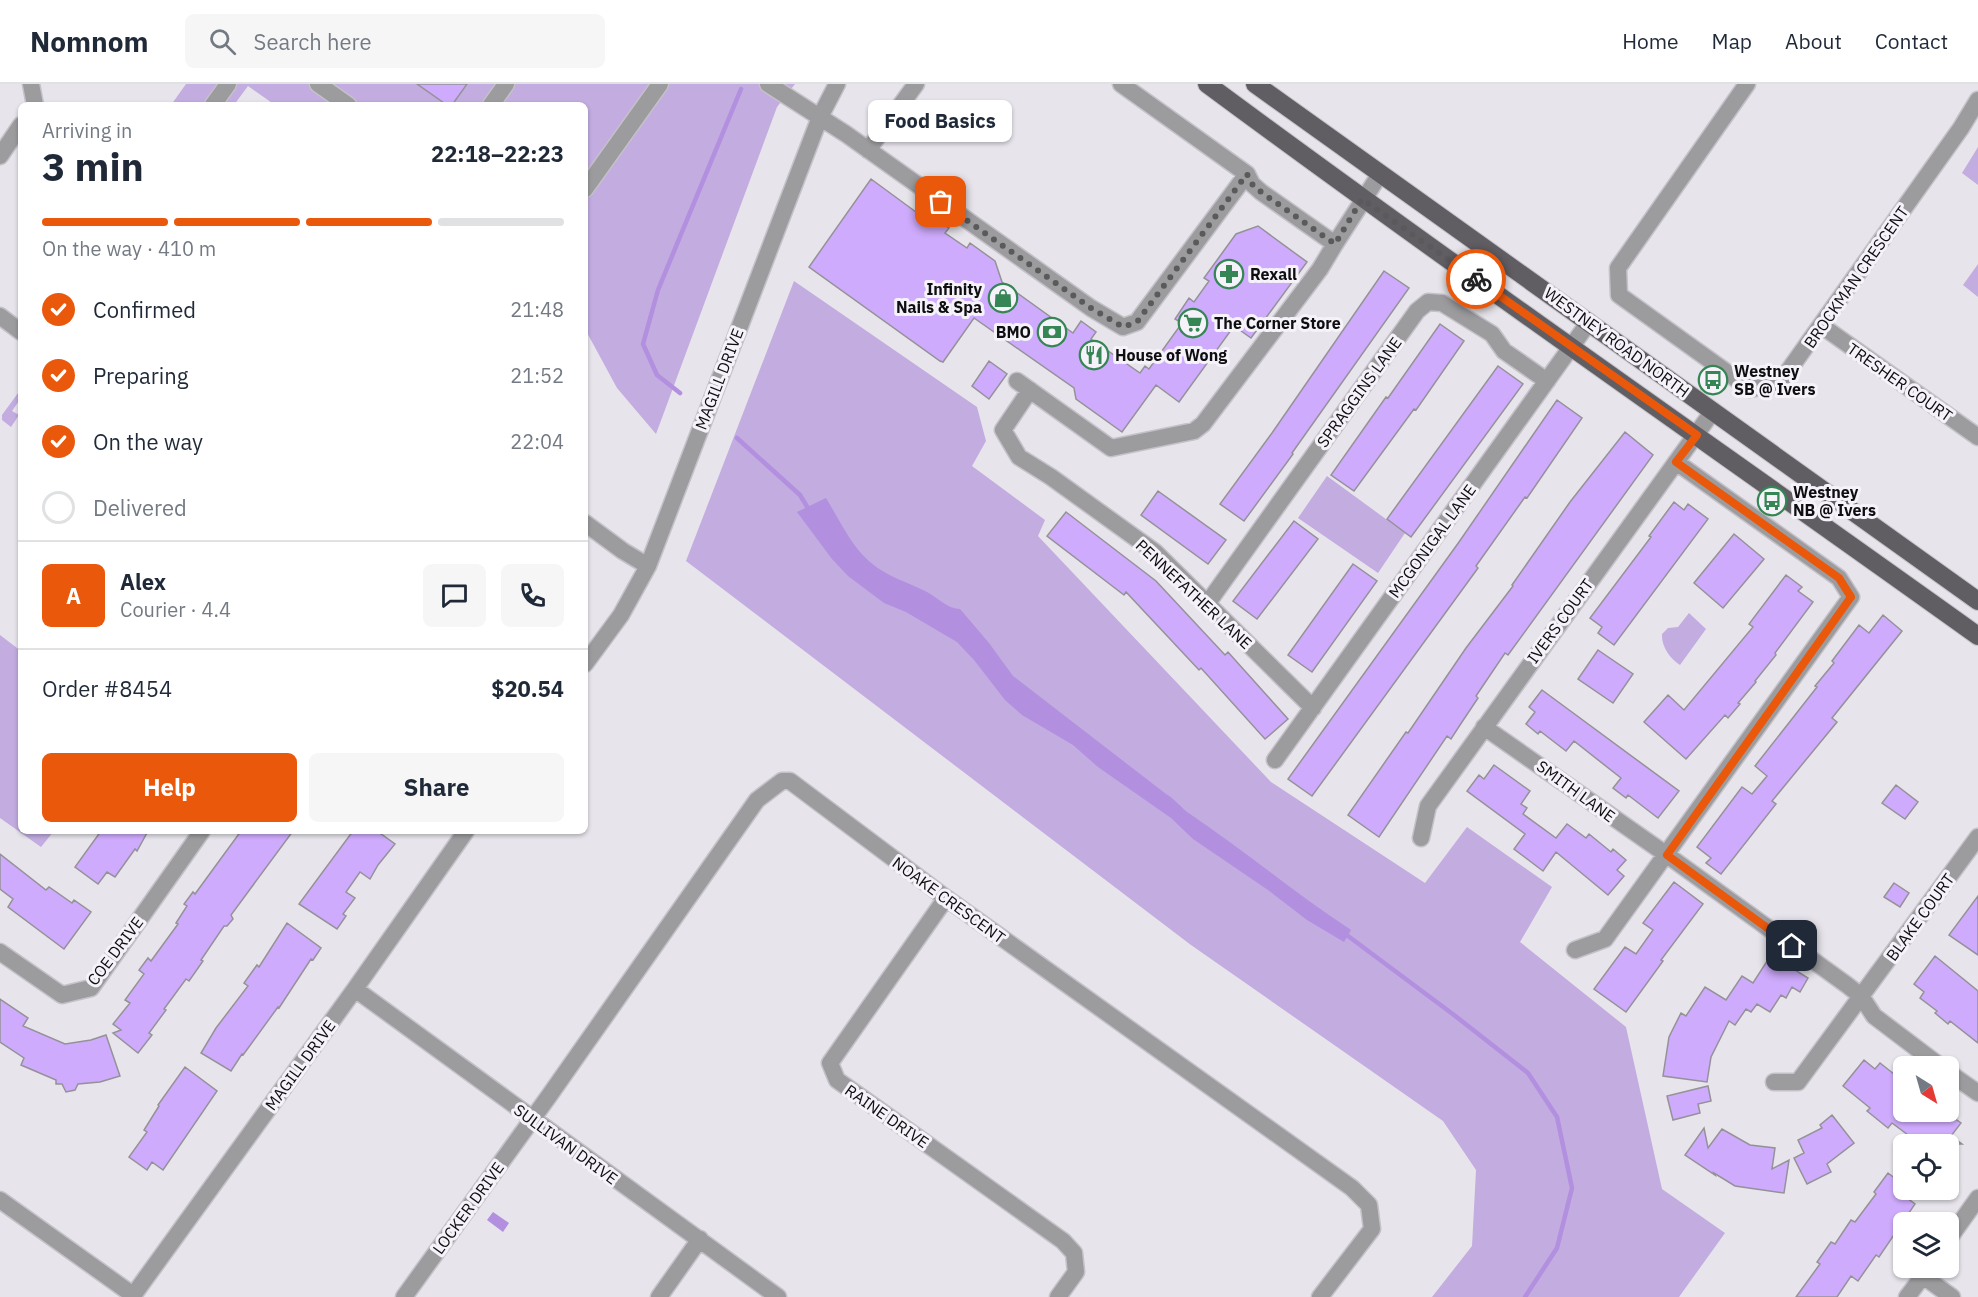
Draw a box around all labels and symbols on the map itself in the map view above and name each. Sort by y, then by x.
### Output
callout: Food Basics [869,100,1013,142]
pin [915,176,966,227]
street label: BROCKMAN CRESCENT [1799,202,1913,352]
courier [1446,249,1506,309]
pharmacy icon: Rexall [1213,258,1245,290]
place label: Rexall [1250,264,1297,284]
place label: Infinity Nails & Spa [896,279,982,317]
shop icon: Infinity Nails & Spa [987,282,1019,314]
street label: WESTNEY ROAD NORTH [1541,283,1693,401]
supermarket icon: The Corner Store [1177,307,1209,339]
place label: The Corner Store [1214,313,1341,333]
bank icon: BMO [1036,316,1068,348]
place label: BMO [996,322,1031,342]
street label: MAGILL DRIVE [691,326,747,432]
street label: SPRAGGINS LANE [1312,333,1406,451]
street label: TRESHER COURT [1844,338,1956,426]
restaurant icon: House of Wong [1078,339,1110,371]
place label: House of Wong [1115,345,1227,365]
place label: Westney SB @ Ivers [1734,361,1816,399]
bus stop icon: Westney SB @ Ivers [1697,364,1729,396]
street label: MCGONIGAL LANE [1384,480,1480,602]
place label: Westney NB @ Ivers [1793,482,1876,520]
bus stop icon: Westney NB @ Ivers [1756,485,1788,517]
street label: PENNEFATHER LANE [1132,535,1256,653]
street label: IVERS COURT [1523,575,1597,667]
street label: SMITH LANE [1533,756,1619,826]
street label: NOAKE CRESCENT [889,852,1009,948]
street label: BLAKE COURT [1882,869,1958,965]
street label: COE DRIVE [83,913,147,989]
pin [1766,920,1817,971]
street label: MAGILL DRIVE [261,1016,339,1114]
north arrow [1893,1056,1959,1122]
street label: RAINE DRIVE [841,1080,933,1152]
street label: SULLIVAN DRIVE [510,1100,622,1188]
street label: LOCKER DRIVE [428,1158,508,1258]

